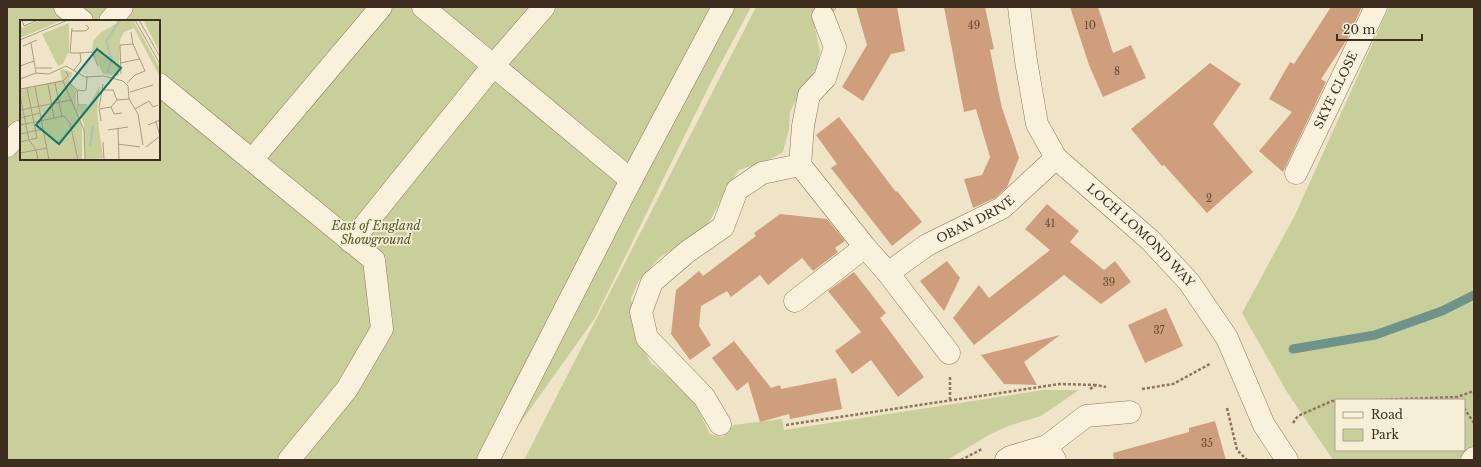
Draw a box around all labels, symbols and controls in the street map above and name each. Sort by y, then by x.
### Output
scale bar [1337,16,1422,42]
house number: 49 [968,19,980,32]
house number: 10 [1084,19,1096,32]
inset map [20,20,160,160]
text: 20 m [1343,22,1375,37]
street label: SKYE CLOSE [1310,48,1361,131]
house number: 8 [1114,65,1120,78]
street label: LOCH LOMOND WAY [1084,180,1198,290]
street label: OBAN DRIVE [934,192,1018,246]
house number: 2 [1206,192,1212,205]
house number: 41 [1045,217,1055,230]
park label: East of England Showground [330,218,421,247]
house number: 39 [1103,276,1115,289]
house number: 37 [1153,324,1166,337]
legend [1335,399,1465,451]
text: Road [1371,407,1403,422]
text: Park [1371,427,1399,442]
house number: 35 [1201,437,1213,450]

